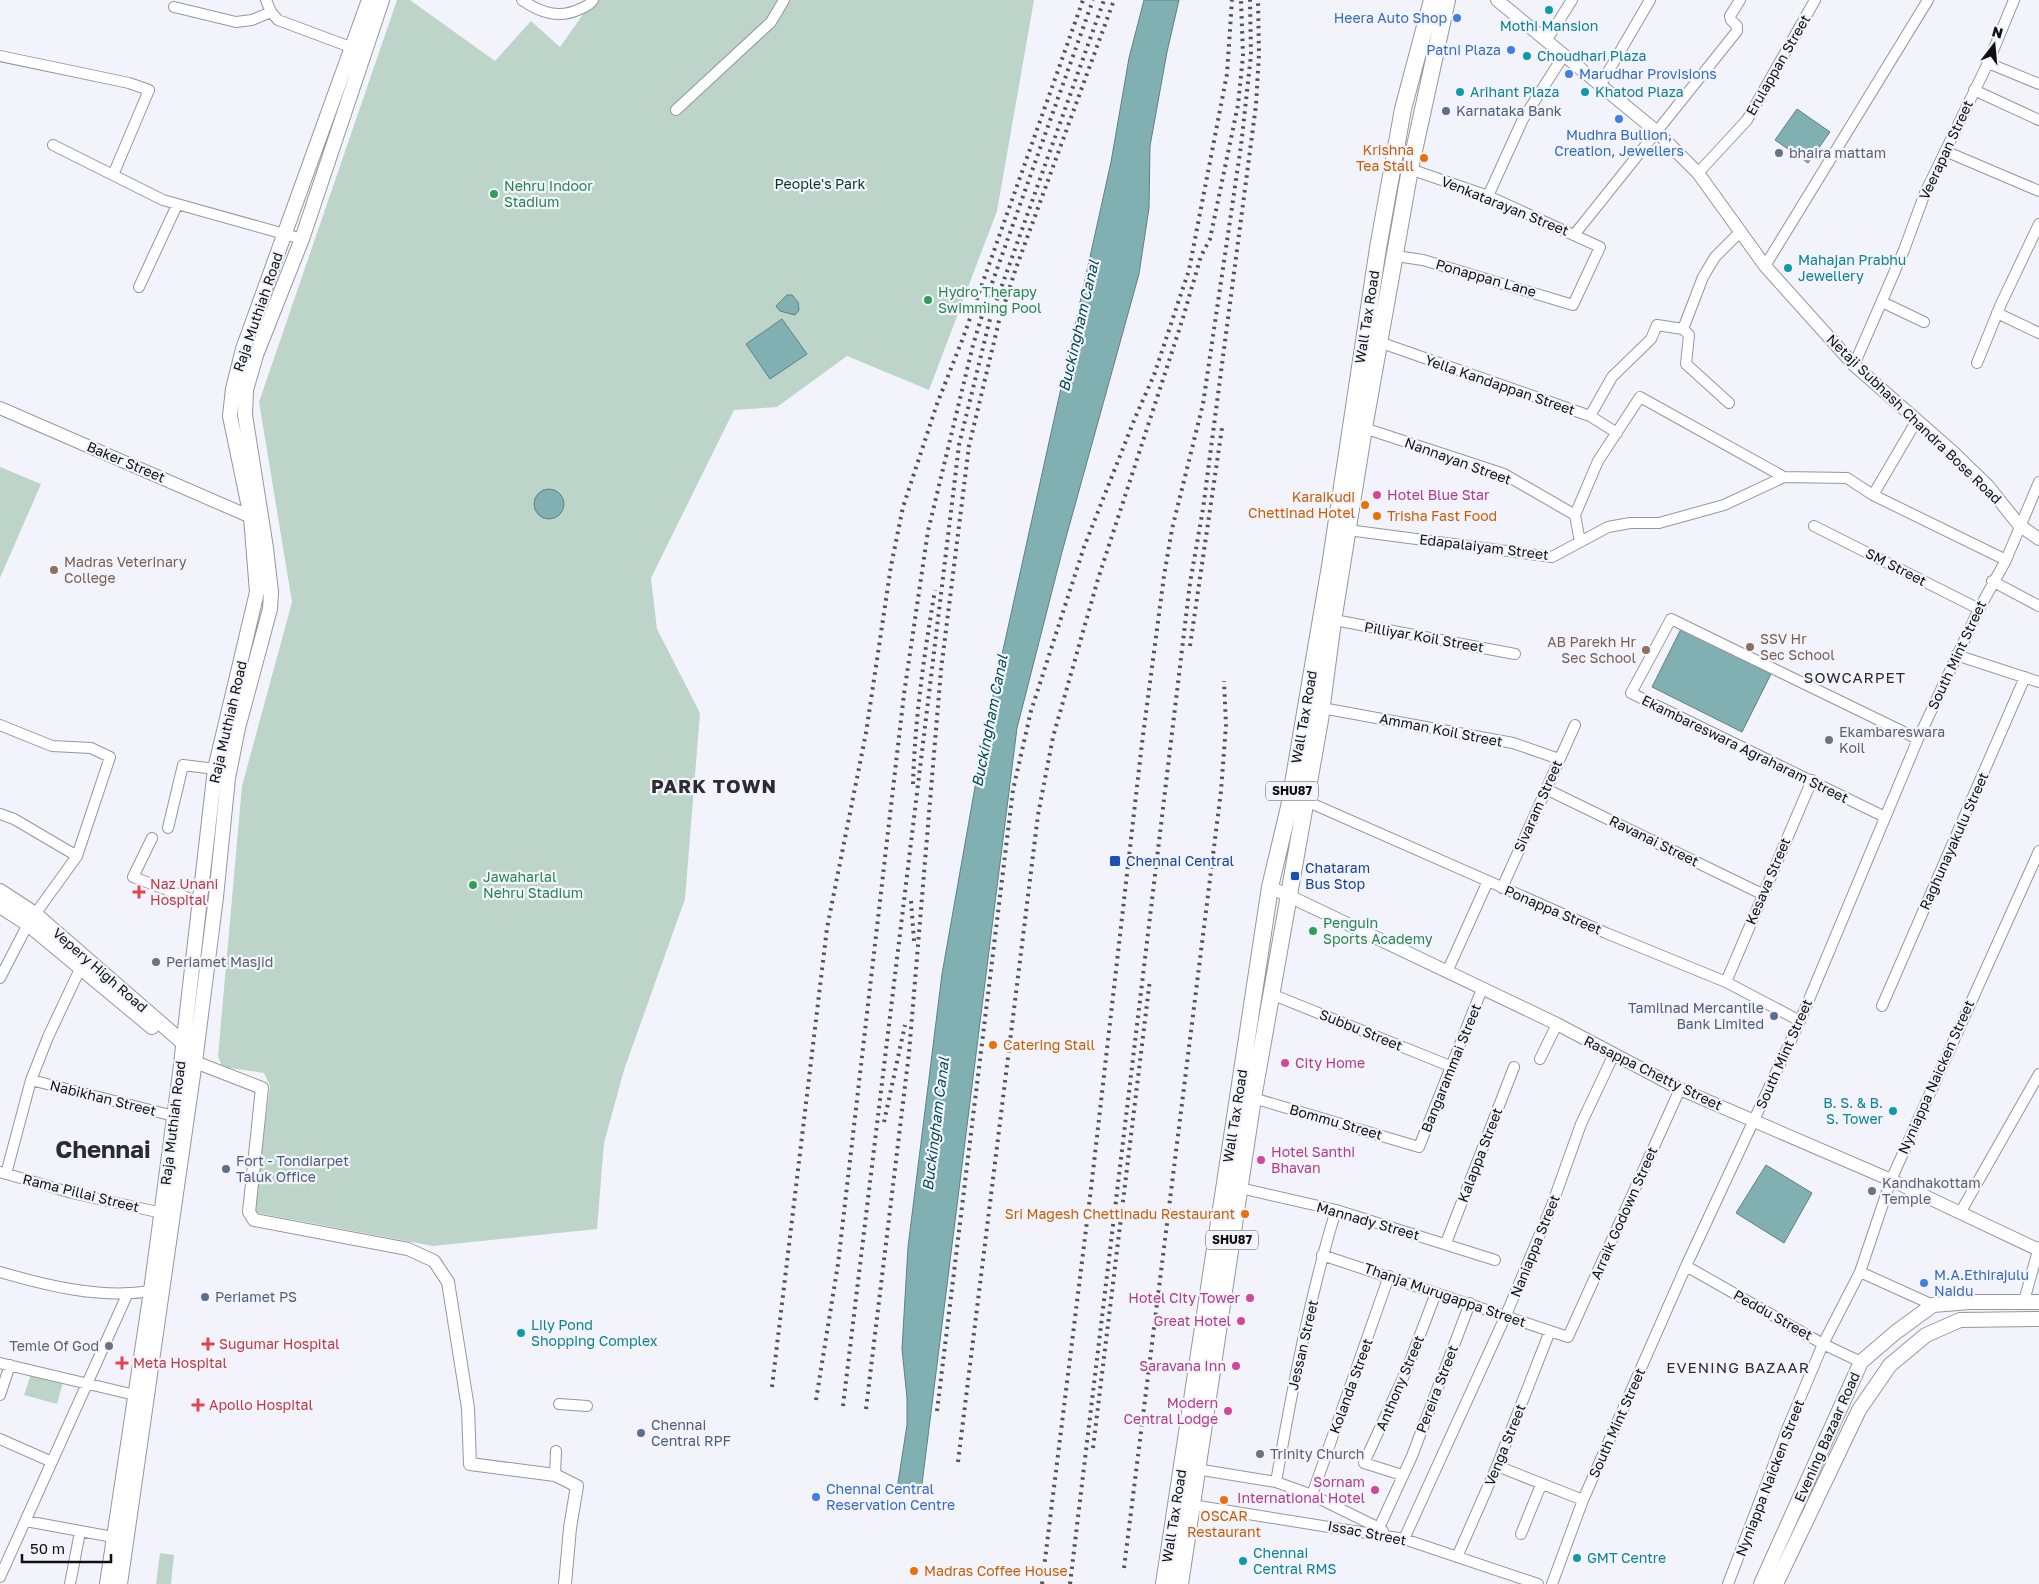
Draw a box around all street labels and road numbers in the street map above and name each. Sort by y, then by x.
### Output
street label: Erulappan Street [1742,11,1813,118]
street label: Veerapan Street [1915,97,1976,202]
street label: Venkatarayan Street [1439,172,1571,239]
street label: Raja Muthiah Road [229,250,286,374]
street label: Ponappan Lane [1434,255,1538,300]
street label: Wall Tax Road [1351,269,1382,365]
street label: Netaji Subhash Chandra Bose Road [1823,330,2005,507]
street label: Yella Kandappan Street [1423,351,1577,418]
street label: Nannayan Street [1403,433,1514,488]
street label: Baker Street [84,437,168,486]
street label: Edapalaiyam Street [1418,530,1550,563]
street label: SM Street [1863,544,1929,589]
street label: South Mint Street [1924,598,1989,712]
street label: Pilliyar Koil Street [1363,618,1485,655]
street label: Raja Muthiah Road [205,659,250,785]
street label: Wall Tax Road [1287,669,1320,765]
street label: Ekambareswara Agraharam Street [1639,691,1851,806]
street label: Amman Koil Street [1378,709,1504,750]
street label: Sivaram Street [1510,757,1565,854]
street label: Raghunayakulu Street [1916,769,1992,912]
road number: SHU87 [1266,781,1318,800]
street label: Ravanai Street [1607,812,1702,870]
street label: Kesava Street [1742,835,1793,927]
street label: Ponappa Street [1502,881,1604,938]
street label: Vepery High Road [49,924,151,1015]
street label: South Mint Street [1752,996,1815,1111]
street label: Nyniappa Naicken Street [1894,997,1977,1156]
street label: Bangarammai Street [1417,1001,1484,1135]
street label: Subbu Street [1317,1005,1405,1054]
street label: Rasappa Chetty Street [1581,1032,1725,1113]
street label: Raja Muthiah Road [156,1060,189,1186]
street label: Wall Tax Road [1219,1068,1250,1164]
street label: Nabikhan Street [48,1076,158,1119]
street label: Bommu Street [1288,1100,1385,1143]
street label: Kalappa Street [1454,1105,1505,1204]
street label: Arraik Godown Street [1587,1144,1660,1282]
street label: Rama Pillai Street [21,1170,141,1215]
street label: Naniappa Street [1506,1192,1563,1299]
street label: Mannady Street [1315,1198,1422,1243]
road number: SHU87 [1206,1230,1258,1250]
street label: Thanja Murugappa Street [1362,1259,1528,1330]
street label: Peddu Street [1731,1286,1816,1343]
street label: Jessan Street [1284,1298,1321,1392]
street label: Anthony Street [1372,1333,1427,1433]
street label: Kolanda Street [1325,1336,1376,1436]
street label: Pereira Street [1412,1343,1461,1435]
street label: South Mint Street [1585,1365,1648,1480]
street label: Evening Bazaar Road [1790,1369,1863,1505]
street label: Nyniappa Naicken Street [1732,1397,1807,1559]
street label: Venga Street [1480,1401,1529,1488]
street label: Wall Tax Road [1158,1468,1189,1564]
street label: Issac Street [1326,1517,1408,1548]

